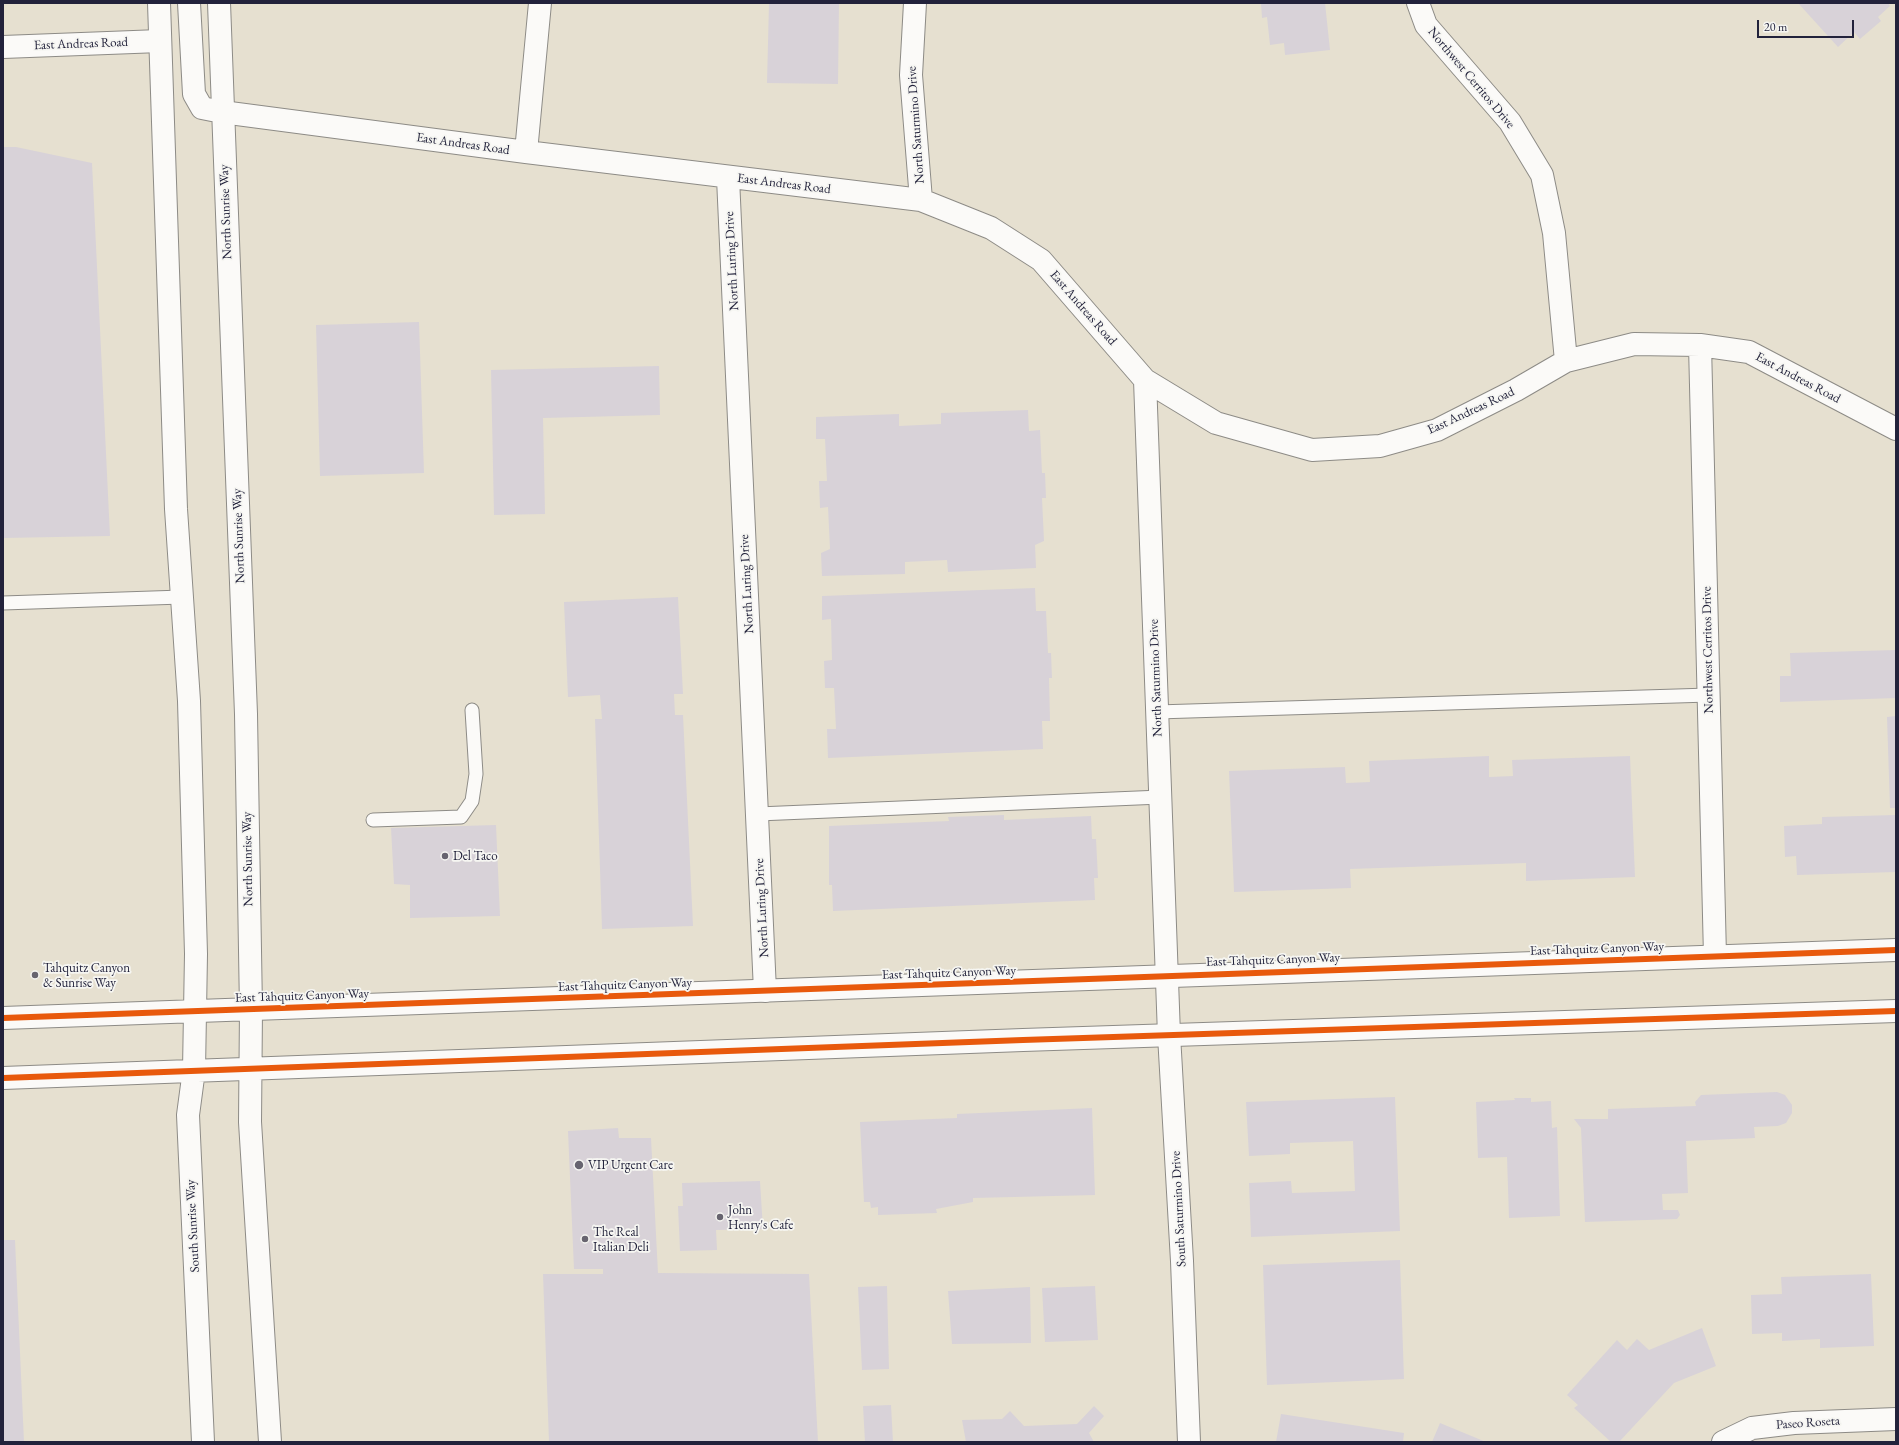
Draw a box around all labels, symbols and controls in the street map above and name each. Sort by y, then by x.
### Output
scale bar [1759,12,1856,38]
text: 20 m [1764,19,1787,35]
street label: Northwest Cerritos Drive [1424,24,1518,132]
street label: East Andreas Road [34,35,128,53]
street label: North Saturmino Drive [904,66,928,184]
street label: East Andreas Road [415,130,511,158]
street label: North Sunrise Way [217,164,235,260]
street label: East Andreas Road [736,171,832,197]
street label: North Luring Drive [722,211,742,311]
street label: East Andreas Road [1046,267,1120,349]
street label: East Andreas Road [1753,349,1843,407]
street label: East Andreas Road [1425,384,1517,438]
street label: North Sunrise Way [230,488,248,584]
street label: North Luring Drive [737,534,757,634]
street label: Northwest Cerritos Drive [1699,586,1717,714]
street label: North Saturmino Drive [1146,619,1166,737]
street label: North Sunrise Way [239,811,257,907]
place label: Del Taco [453,848,498,864]
marker: Del Taco [440,851,450,861]
street label: North Luring Drive [752,858,772,958]
street label: East Tahquitz Canyon Way [1530,939,1664,959]
street label: East Tahquitz Canyon Way [1206,950,1340,970]
place label: Tahquitz Canyon & Sunrise Way [43,960,130,991]
street label: East Tahquitz Canyon Way [882,963,1016,983]
marker: Tahquitz Canyon & Sunrise Way [30,970,40,980]
street label: East Tahquitz Canyon Way [558,975,692,995]
street label: East Tahquitz Canyon Way [235,986,369,1006]
street label: South Saturmino Drive [1168,1151,1190,1267]
place label: VIP Urgent Care [588,1157,673,1173]
marker: VIP Urgent Care [573,1159,585,1171]
street label: South Sunrise Way [183,1179,203,1273]
place label: John Henry's Cafe [728,1202,793,1233]
marker: John Henry's Cafe [715,1212,725,1222]
place label: The Real Italian Deli [593,1224,649,1255]
marker: The Real Italian Deli [580,1234,590,1244]
street label: Paseo Roseta [1775,1413,1841,1433]

